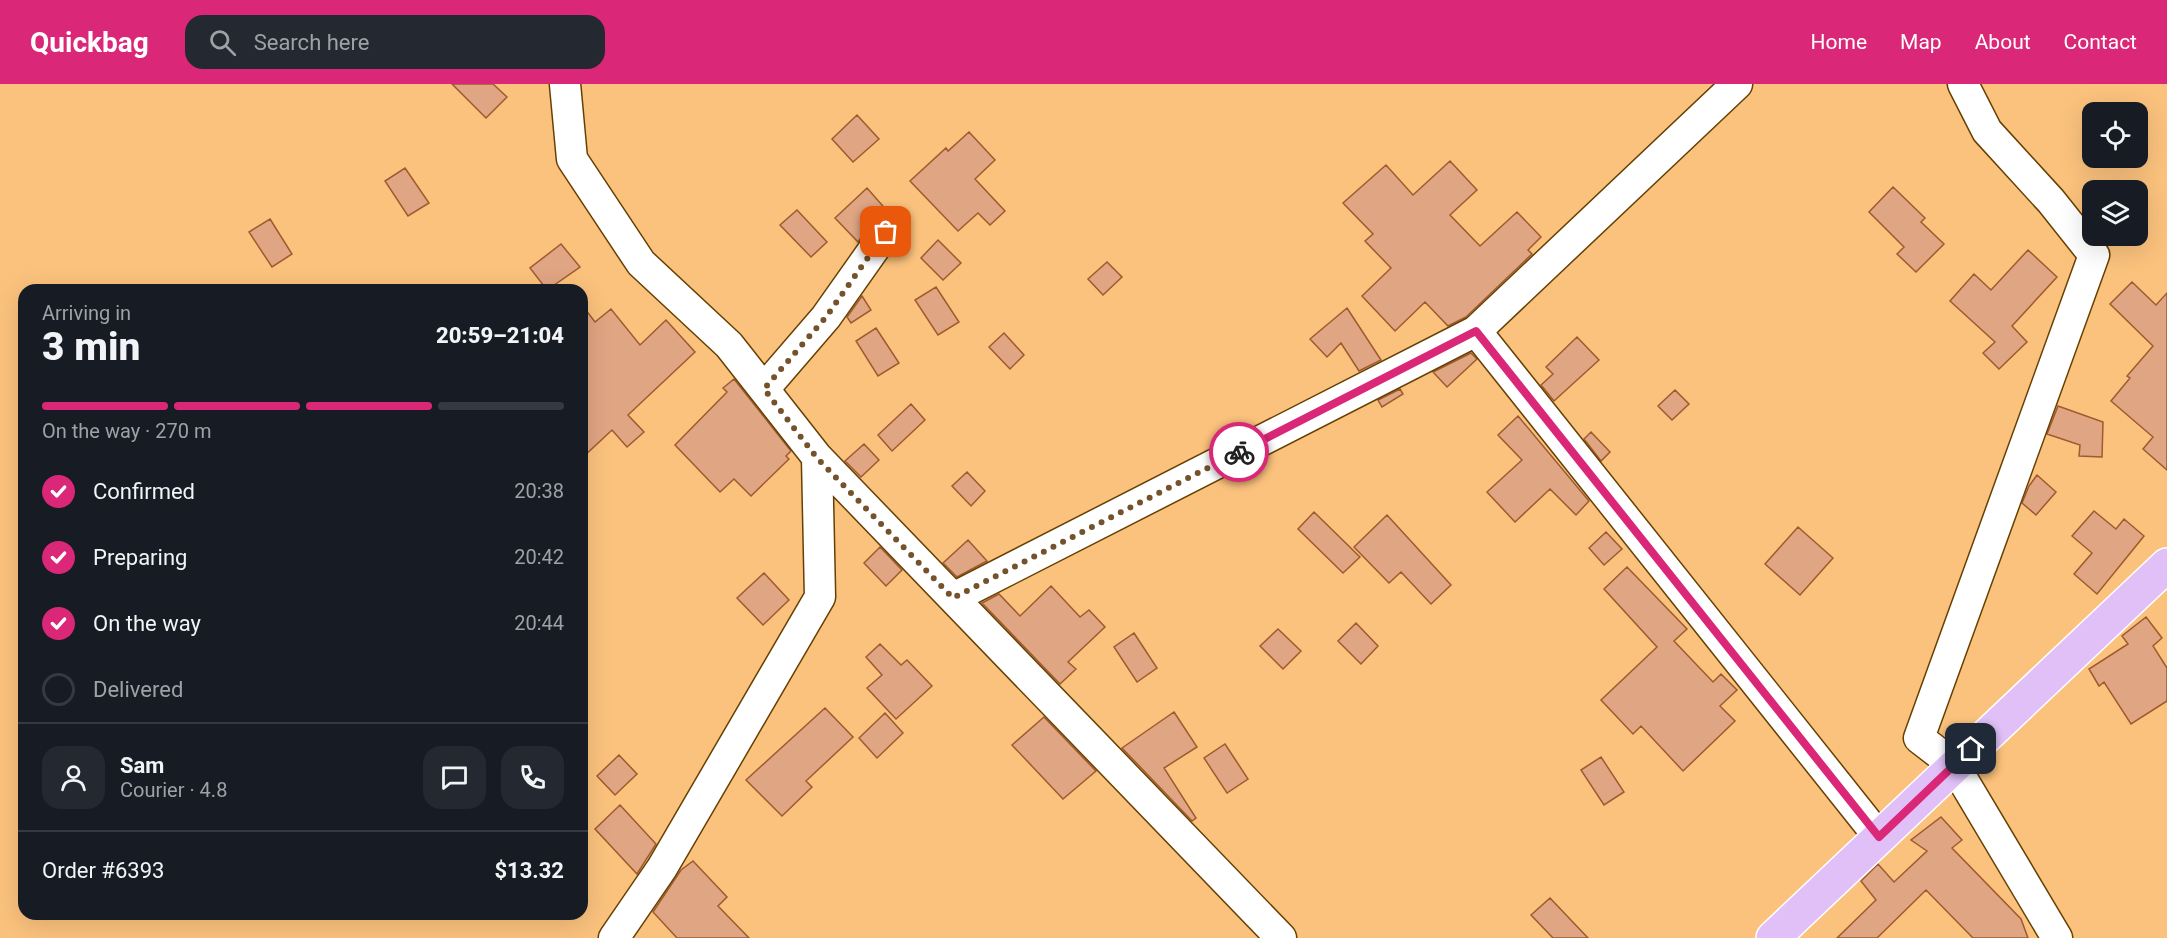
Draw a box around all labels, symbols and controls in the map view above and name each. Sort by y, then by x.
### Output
search box [185,15,605,69]
text: Quickbag [30,26,149,59]
icon: search [206,26,239,59]
text: Search here [254,30,369,55]
text: Home [1811,30,1867,54]
text: Map [1900,30,1942,54]
text: About [1975,30,2031,54]
text: Contact [2064,30,2137,54]
map controls [2082,102,2148,246]
button: locate [2082,102,2148,168]
button: layers [2082,180,2148,246]
pin [860,206,911,257]
icon: bag [869,215,902,248]
text: Arriving in [42,301,131,325]
text: 20:59–21:04 [436,323,564,348]
text: 3 min [42,324,140,370]
text: On the way · 270 m [42,419,211,443]
courier [1209,422,1269,482]
icon: bike [1223,436,1256,469]
icon: check [42,475,75,508]
text: Confirmed [93,479,195,504]
text: 20:38 [514,479,564,503]
icon: check [42,541,75,574]
text: Preparing [93,545,187,570]
text: 20:42 [514,545,564,569]
icon: check [42,607,75,640]
text: On the way [93,611,201,636]
text: 20:44 [514,611,564,635]
text: Delivered [93,677,183,702]
pin [1945,723,1996,774]
icon: home [1954,732,1987,765]
button: person [42,746,105,809]
button: chat [423,746,486,809]
button: phone [501,746,564,809]
text: Sam [120,753,164,778]
text: Courier · 4.8 [120,778,227,802]
text: Order #6393 [42,858,164,883]
text: $13.32 [495,858,564,883]

